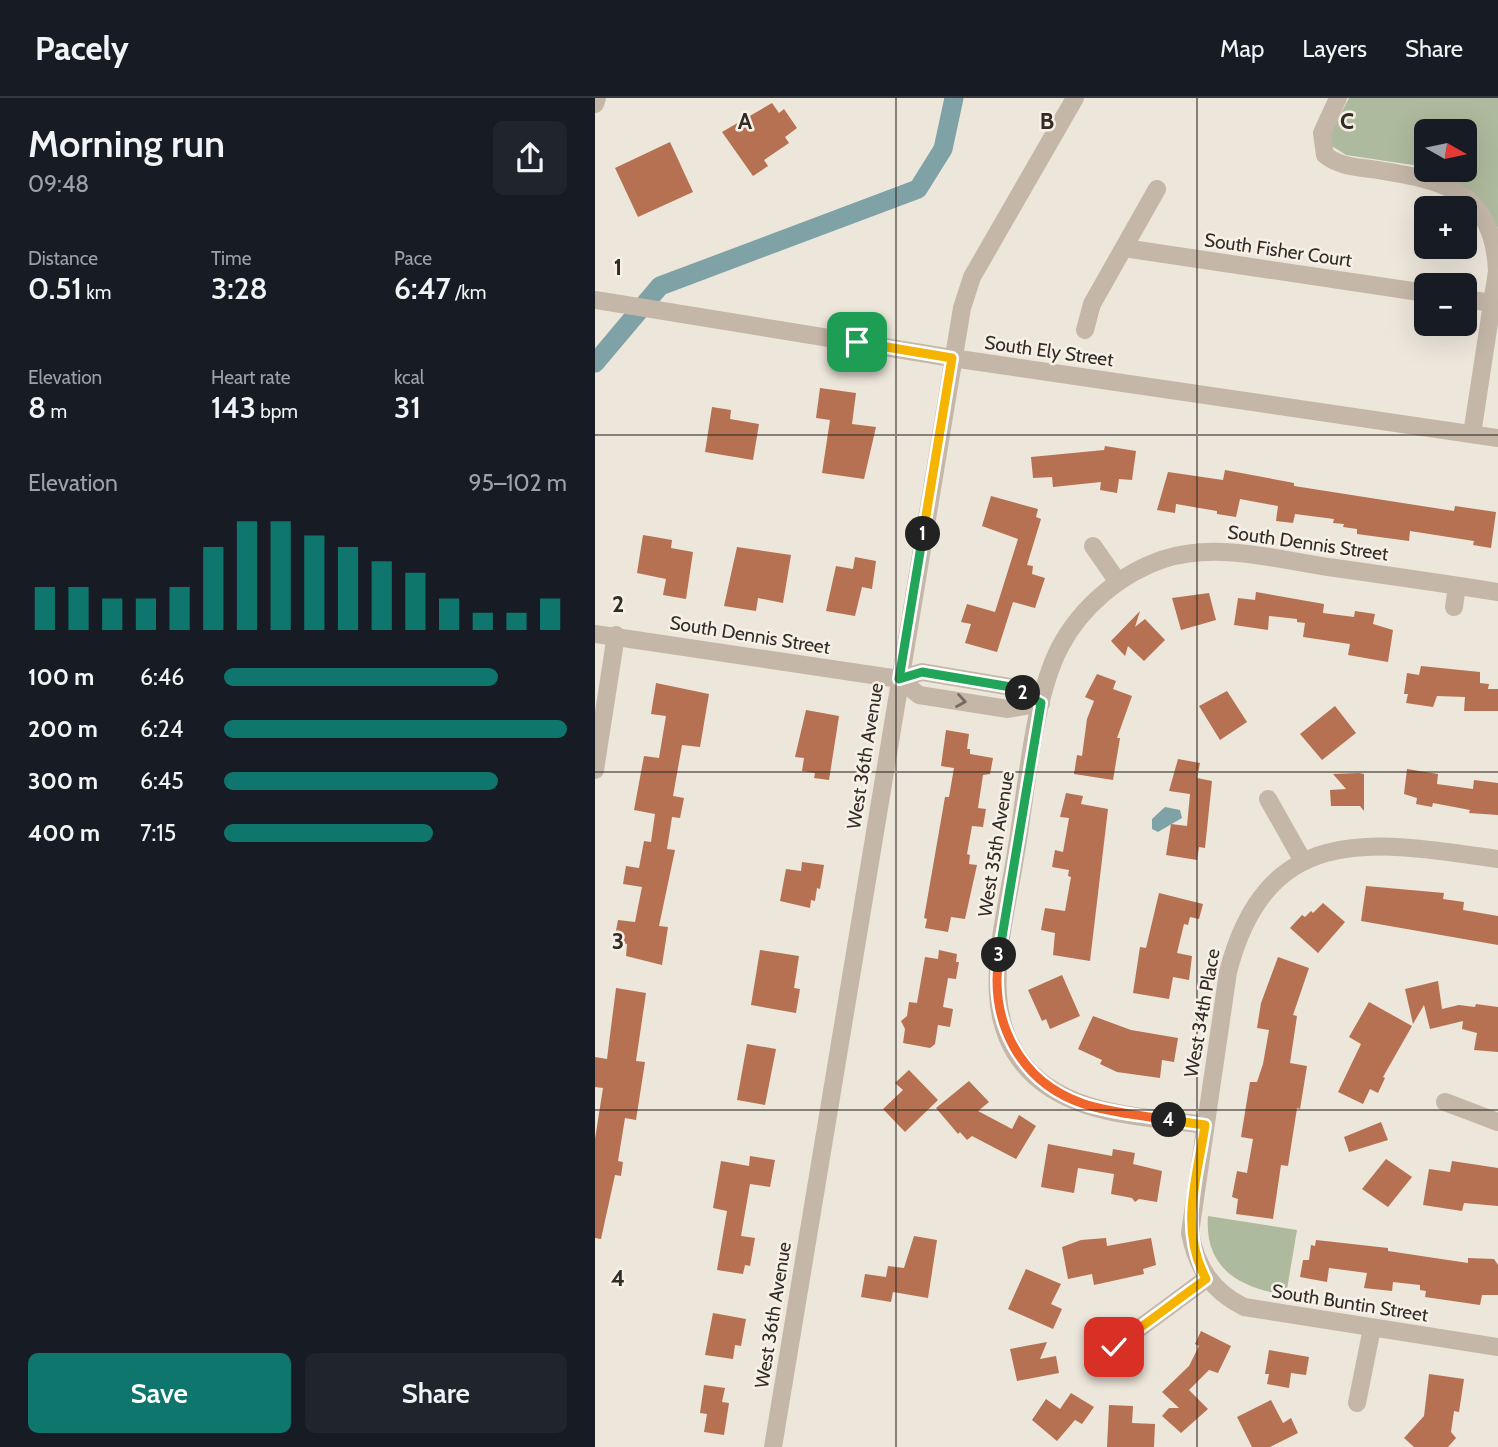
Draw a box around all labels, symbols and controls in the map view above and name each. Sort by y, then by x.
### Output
text: Pacely [35,28,129,68]
text: Map [1220,34,1264,63]
text: Layers [1302,34,1367,63]
text: Share [1405,34,1463,63]
text: A [738,107,753,135]
text: B [1040,107,1054,135]
text: C [1340,107,1354,135]
north arrow [1414,119,1477,182]
map controls [1414,119,1477,336]
text: Morning run [28,120,225,167]
button: share [493,121,567,195]
text: 09:48 [28,170,89,198]
button: + [1414,196,1477,259]
street label: South Fisher Court [1203,228,1354,272]
text: Distance [28,247,98,270]
text: Time [211,247,251,270]
text: Pace [394,247,432,270]
text: 1 [614,253,622,281]
text: 0.51 [28,270,82,307]
text: 3:28 [211,270,268,307]
text: 6:47 [394,270,451,307]
button: − [1414,273,1477,336]
text: km [82,281,111,304]
text: /km [451,281,486,304]
pin [827,312,887,372]
icon: arrive [838,323,876,361]
street label: South Ely Street [983,331,1116,372]
text: Elevation [28,366,102,389]
text: Heart rate [211,366,291,389]
text: kcal [394,366,424,389]
text: 8 [28,389,46,426]
text: 143 [211,389,256,426]
text: 31 [394,389,421,426]
text: m [46,400,67,423]
text: bpm [256,400,298,423]
text: Elevation [28,469,118,497]
text: 95–102 m [468,469,567,497]
pin: 1 [905,516,941,551]
street label: South Dennis Street [1226,520,1390,566]
text: 1 [919,522,926,545]
text: 2 [612,590,624,618]
street label: South Dennis Street [668,611,832,659]
text: 100 m [28,663,94,691]
text: 6:46 [140,663,184,691]
pin: 2 [1005,676,1041,710]
street label: West 36th Avenue [842,681,888,831]
text: 2 [1017,681,1028,704]
one-way arrow [955,694,967,709]
text: 200 m [28,715,98,743]
text: 6:24 [140,715,183,743]
text: 300 m [28,767,98,795]
text: 6:45 [140,767,184,795]
street label: West 35th Avenue [973,769,1019,919]
text: 400 m [28,819,100,847]
text: 7:15 [140,819,176,847]
text: 3 [612,927,624,955]
pin: 3 [981,938,1017,972]
text: 3 [993,943,1004,966]
street label: West 34th Place [1179,947,1225,1079]
pin: 4 [1151,1102,1187,1138]
text: 4 [1163,1108,1174,1131]
street label: West 36th Avenue [750,1240,796,1390]
text: 4 [611,1264,625,1292]
street label: South Buntin Street [1270,1279,1431,1327]
pin [1084,1317,1144,1377]
icon: check [1095,1328,1133,1366]
button: Save [28,1353,291,1433]
button: Share [305,1353,567,1433]

